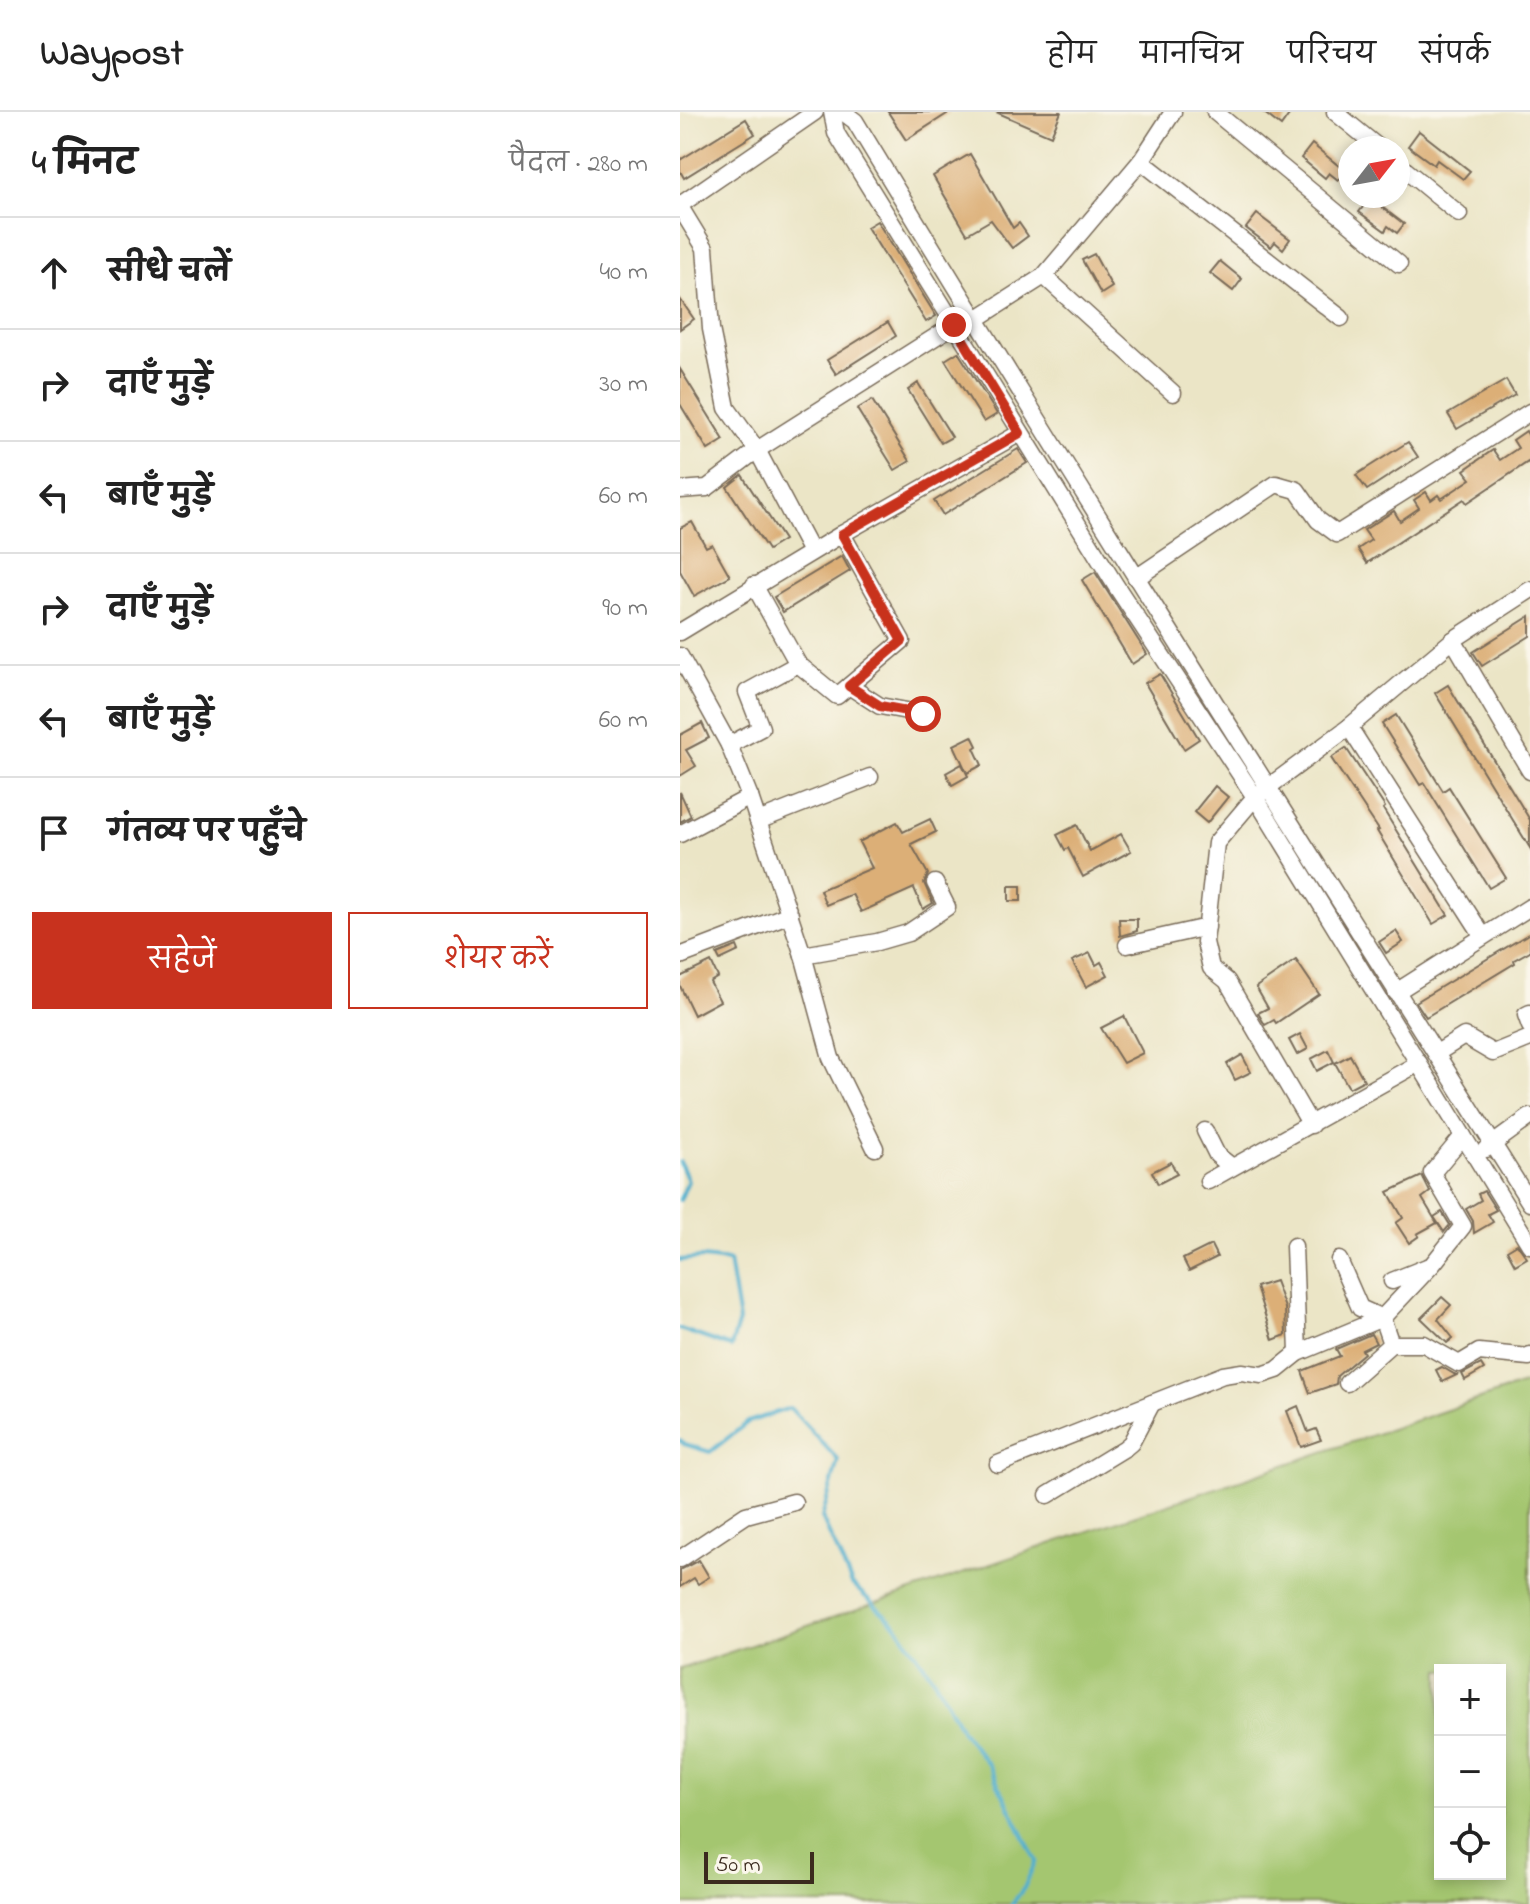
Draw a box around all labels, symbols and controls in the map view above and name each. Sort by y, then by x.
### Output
text: Waypost [40,27,184,83]
text: होम [1047,36,1096,77]
text: मानचित्र [1140,36,1243,77]
text: परिचय [1287,36,1376,77]
text: संपर्क [1420,36,1490,77]
north arrow [1338,136,1410,208]
text: 4 मिनट [32,140,137,190]
text: पैदल · 280 m [509,146,648,184]
icon: ahead [32,251,76,295]
text: सीधे चलें [108,252,231,296]
text: 40 m [599,254,648,292]
route end [936,307,972,343]
icon: right [32,363,76,407]
text: दाएँ मुड़ें [108,364,212,408]
text: 30 m [599,366,648,404]
icon: left [32,475,76,519]
text: बाएँ मुड़ें [108,476,213,520]
text: 60 m [599,478,648,516]
icon: right [32,587,76,631]
text: दाएँ मुड़ें [108,588,212,632]
text: 90 m [602,590,648,628]
route start [905,696,941,732]
icon: left [32,699,76,743]
text: बाएँ मुड़ें [108,700,213,744]
text: 60 m [599,702,648,740]
icon: arrive [32,811,76,855]
text: गंतव्य पर पहुँचे [108,812,305,856]
button: सहेजें [32,912,332,1009]
button: शेयर करें [348,912,648,1009]
map controls [1434,1664,1506,1880]
button: + [1434,1664,1506,1736]
button: − [1434,1736,1506,1808]
button: locate [1434,1808,1506,1880]
scale bar [704,1848,814,1884]
text: 50 m [716,1850,761,1882]

